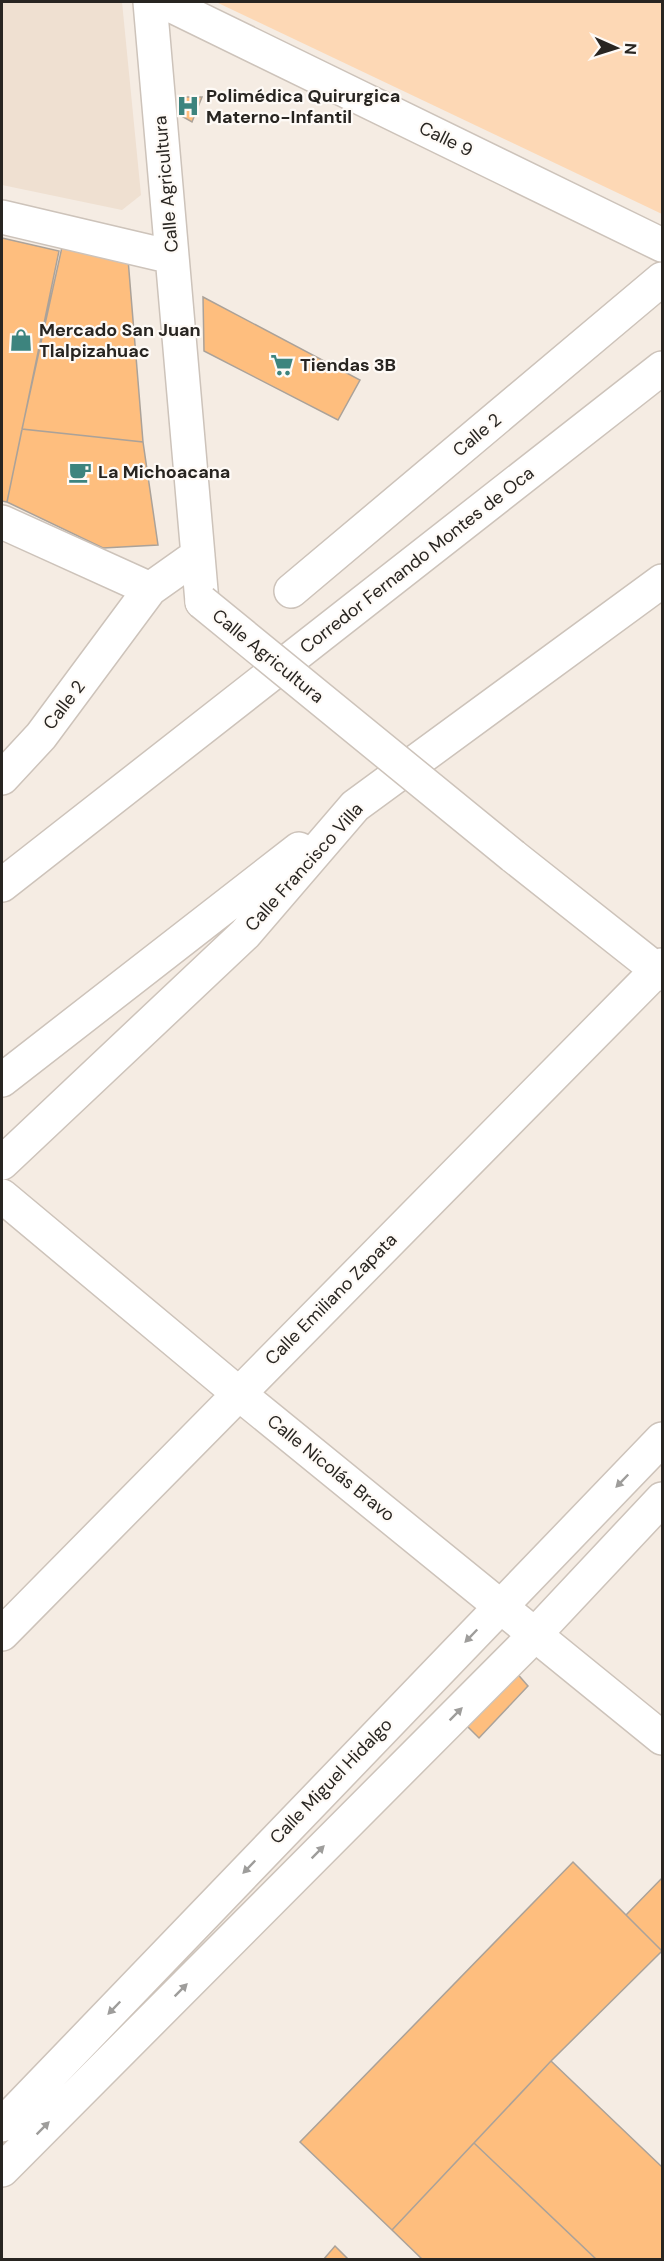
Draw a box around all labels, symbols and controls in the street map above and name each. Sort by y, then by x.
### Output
north arrow [586,18,646,78]
text: N [620,42,641,55]
place label: Polimédica Quirurgica Materno-Infantil [206,84,400,129]
hospital icon: Polimédica Quirurgica Materno-Infantil [175,93,201,119]
street label: Calle Agricultura [148,115,184,253]
street label: Calle 9 [415,116,477,162]
place label: Mercado San Juan Tlalpizahuac [39,318,201,363]
shop icon: Mercado San Juan Tlalpizahuac [8,327,34,353]
supermarket icon: Tiendas 3B [269,352,295,378]
place label: Tiendas 3B [300,353,396,377]
street label: Calle 2 [448,408,506,462]
cafe icon: La Michoacana [67,459,93,485]
place label: La Michoacana [98,460,230,484]
street label: Corredor Fernando Montes de Oca [295,461,539,659]
street label: Calle Agricultura [207,604,329,708]
street label: Calle 2 [38,675,90,735]
street label: Calle Francisco Villa [240,797,368,937]
street label: Calle Emiliano Zapata [260,1228,402,1370]
street label: Calle Nicolás Bravo [262,1409,400,1527]
one-way arrow [615,1473,629,1487]
one-way arrow [465,1628,479,1642]
one-way arrow [448,1707,463,1721]
street label: Calle Miguel Hidalgo [264,1713,398,1849]
one-way arrow [311,1846,325,1860]
one-way arrow [242,1860,256,1875]
one-way arrow [173,1984,187,1998]
one-way arrow [108,2000,121,2015]
one-way arrow [35,2122,49,2136]

